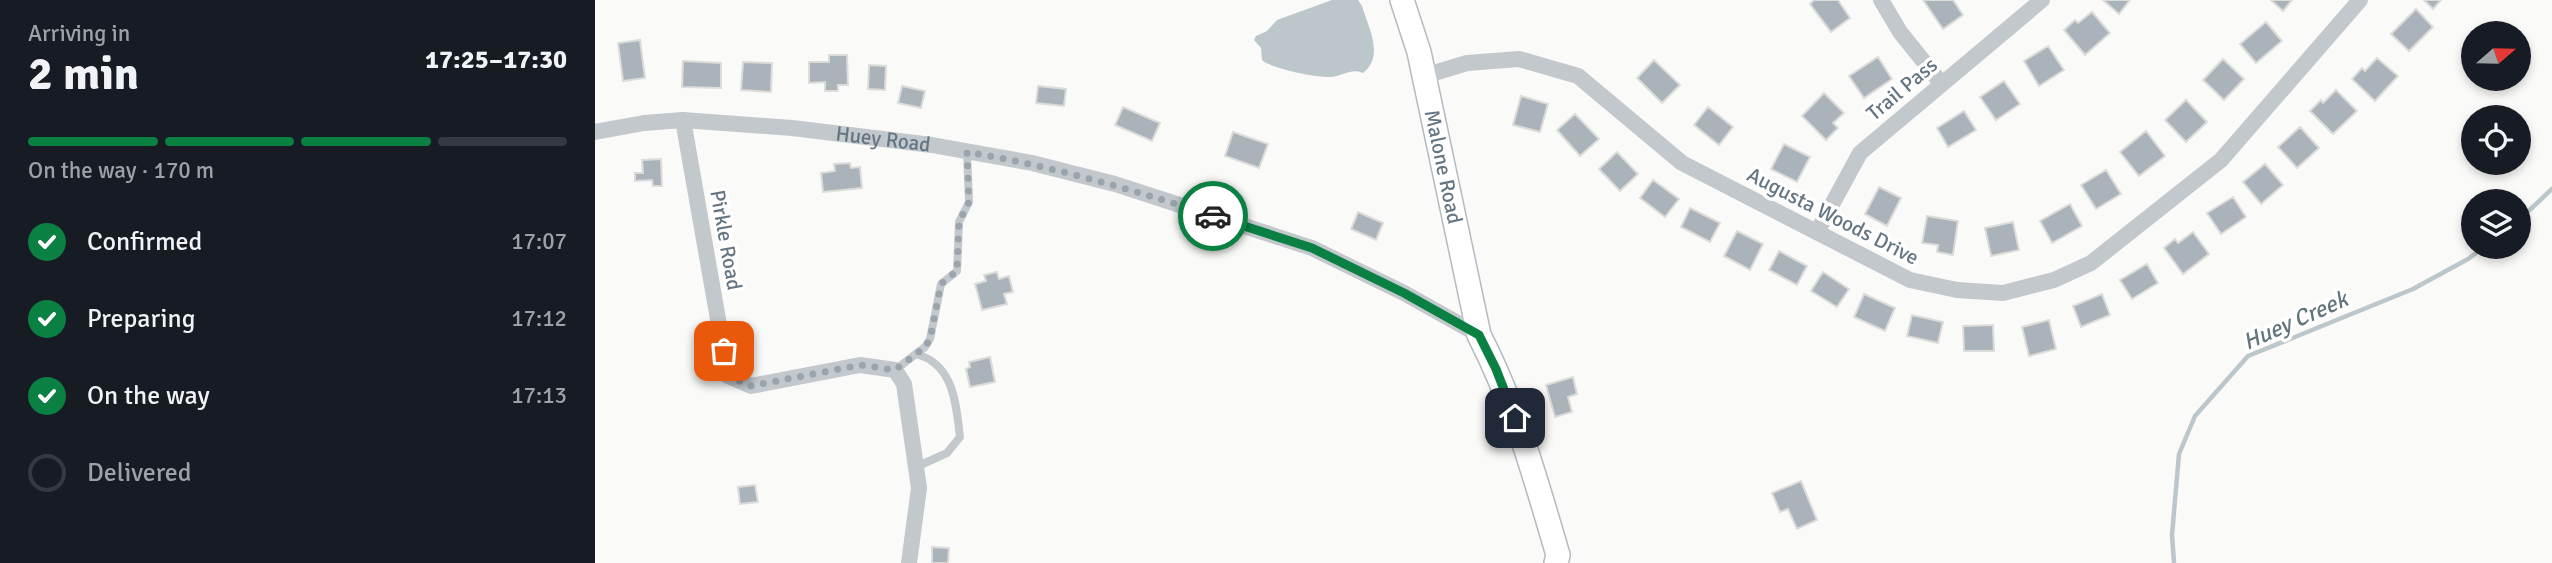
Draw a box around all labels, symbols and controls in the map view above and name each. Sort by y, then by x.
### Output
text: Arriving in [28,19,130,48]
north arrow [2461,21,2531,91]
map controls [2461,21,2531,259]
text: 17:25–17:30 [425,44,567,76]
text: 2 min [28,46,139,102]
street label: Trail Pass [1861,52,1943,126]
button: locate [2461,105,2531,175]
street label: Malone Road [1419,107,1468,226]
street label: Huey Road [834,120,932,158]
text: On the way · 170 m [28,156,214,185]
street label: Augusta Woods Drive [1743,161,1923,271]
courier [1178,181,1248,251]
street label: Pirkle Road [704,188,748,292]
button: layers [2461,189,2531,259]
icon: car [1194,197,1232,235]
icon: check [28,223,66,261]
text: Confirmed [87,226,202,258]
text: 17:07 [511,227,567,256]
water label: Huey Creek [2238,284,2354,356]
icon: check [28,300,66,338]
text: Preparing [87,303,195,335]
text: 17:12 [511,304,567,333]
pin [694,321,754,381]
icon: bag [705,332,743,370]
icon: check [28,377,66,415]
text: On the way [87,380,210,412]
text: 17:13 [511,381,567,410]
pin [1485,388,1545,448]
icon: home [1496,399,1534,437]
text: Delivered [87,457,192,489]

